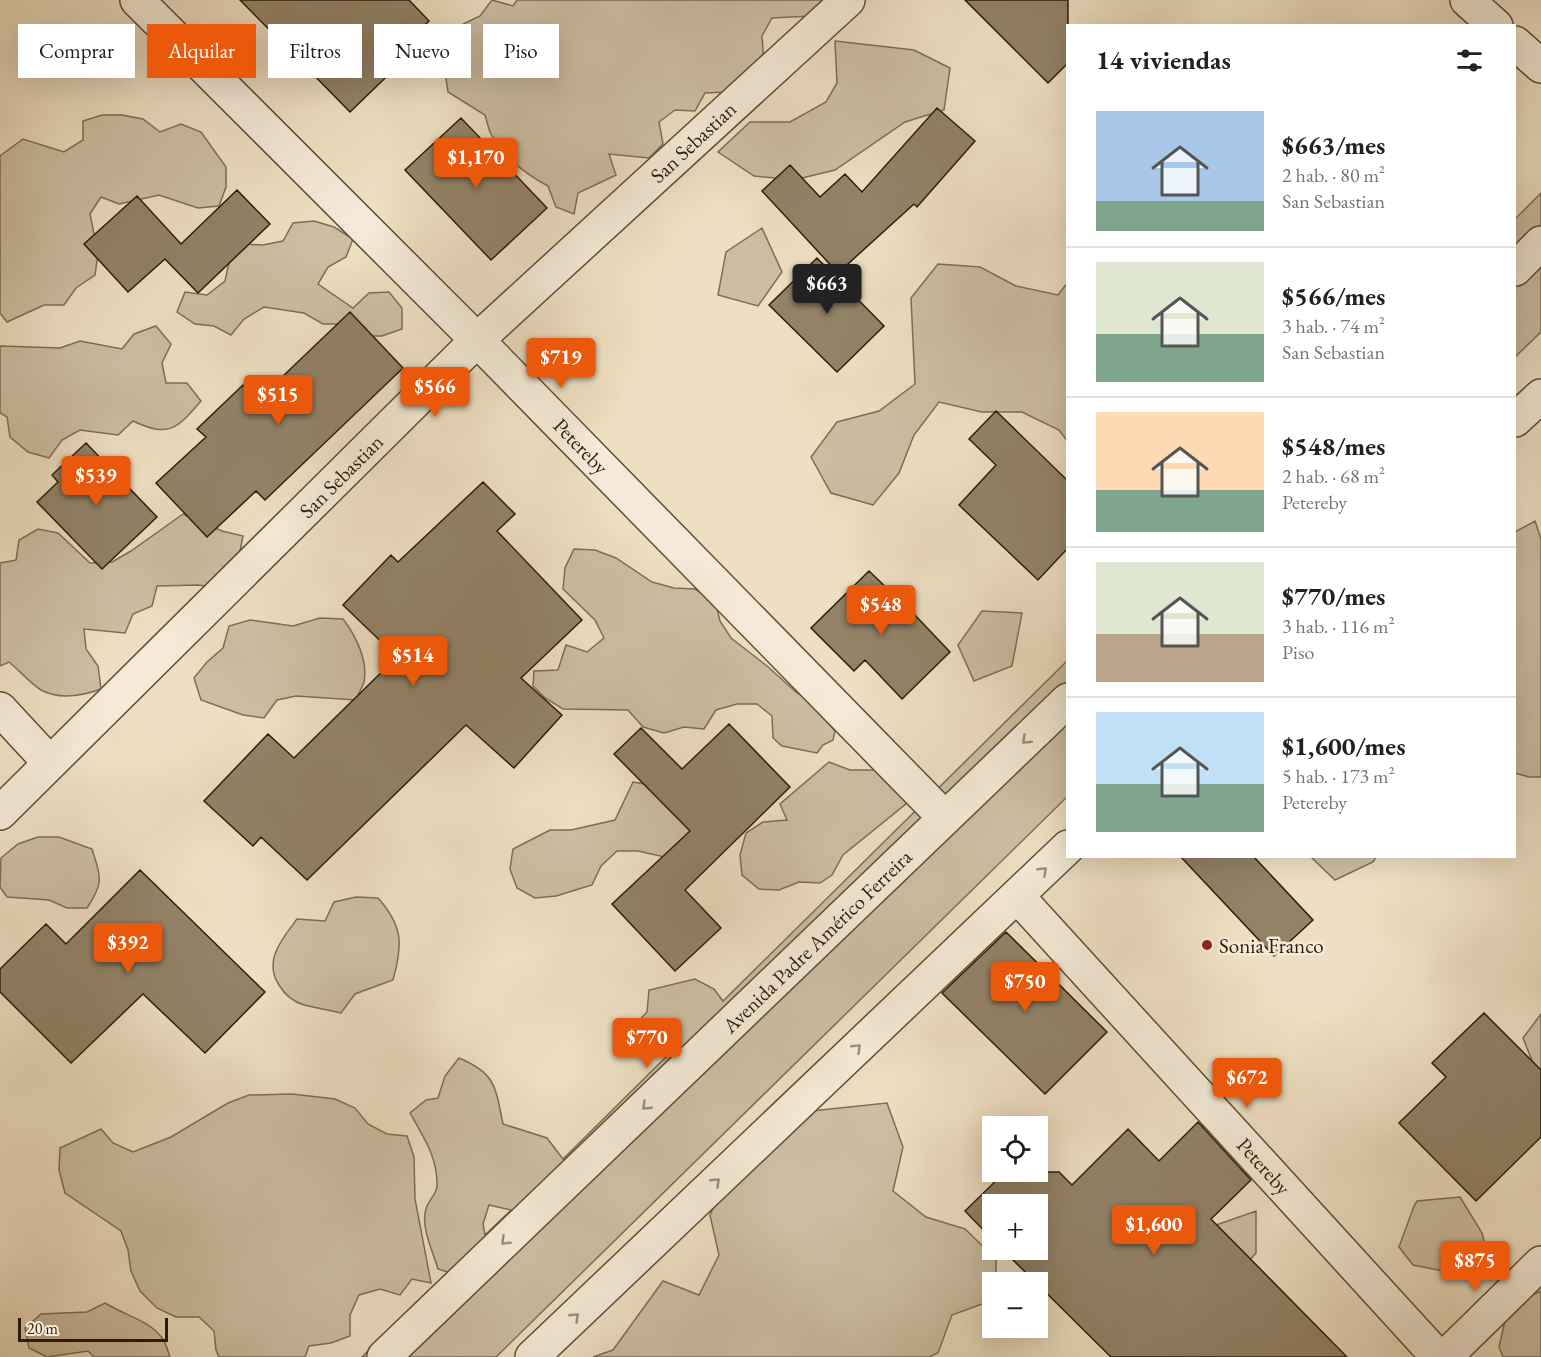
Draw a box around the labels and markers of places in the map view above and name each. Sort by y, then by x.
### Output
pin: $1,170 [427,138,525,189]
pin: $663 [791,264,863,315]
pin: $719 [525,338,597,389]
pin: $566 [399,367,471,418]
pin: $515 [242,375,314,426]
pin: $539 [60,456,132,507]
pin: $548 [845,585,917,636]
pin: $514 [377,636,449,687]
pin: $392 [92,923,164,974]
place label: Sonia Franco [1219,932,1324,959]
marker: Sonia Franco [1200,938,1214,952]
pin: $750 [989,962,1061,1013]
pin: $770 [611,1018,683,1069]
pin: $672 [1211,1058,1283,1109]
pin: $1,600 [1105,1205,1203,1256]
pin: $875 [1439,1241,1511,1292]

